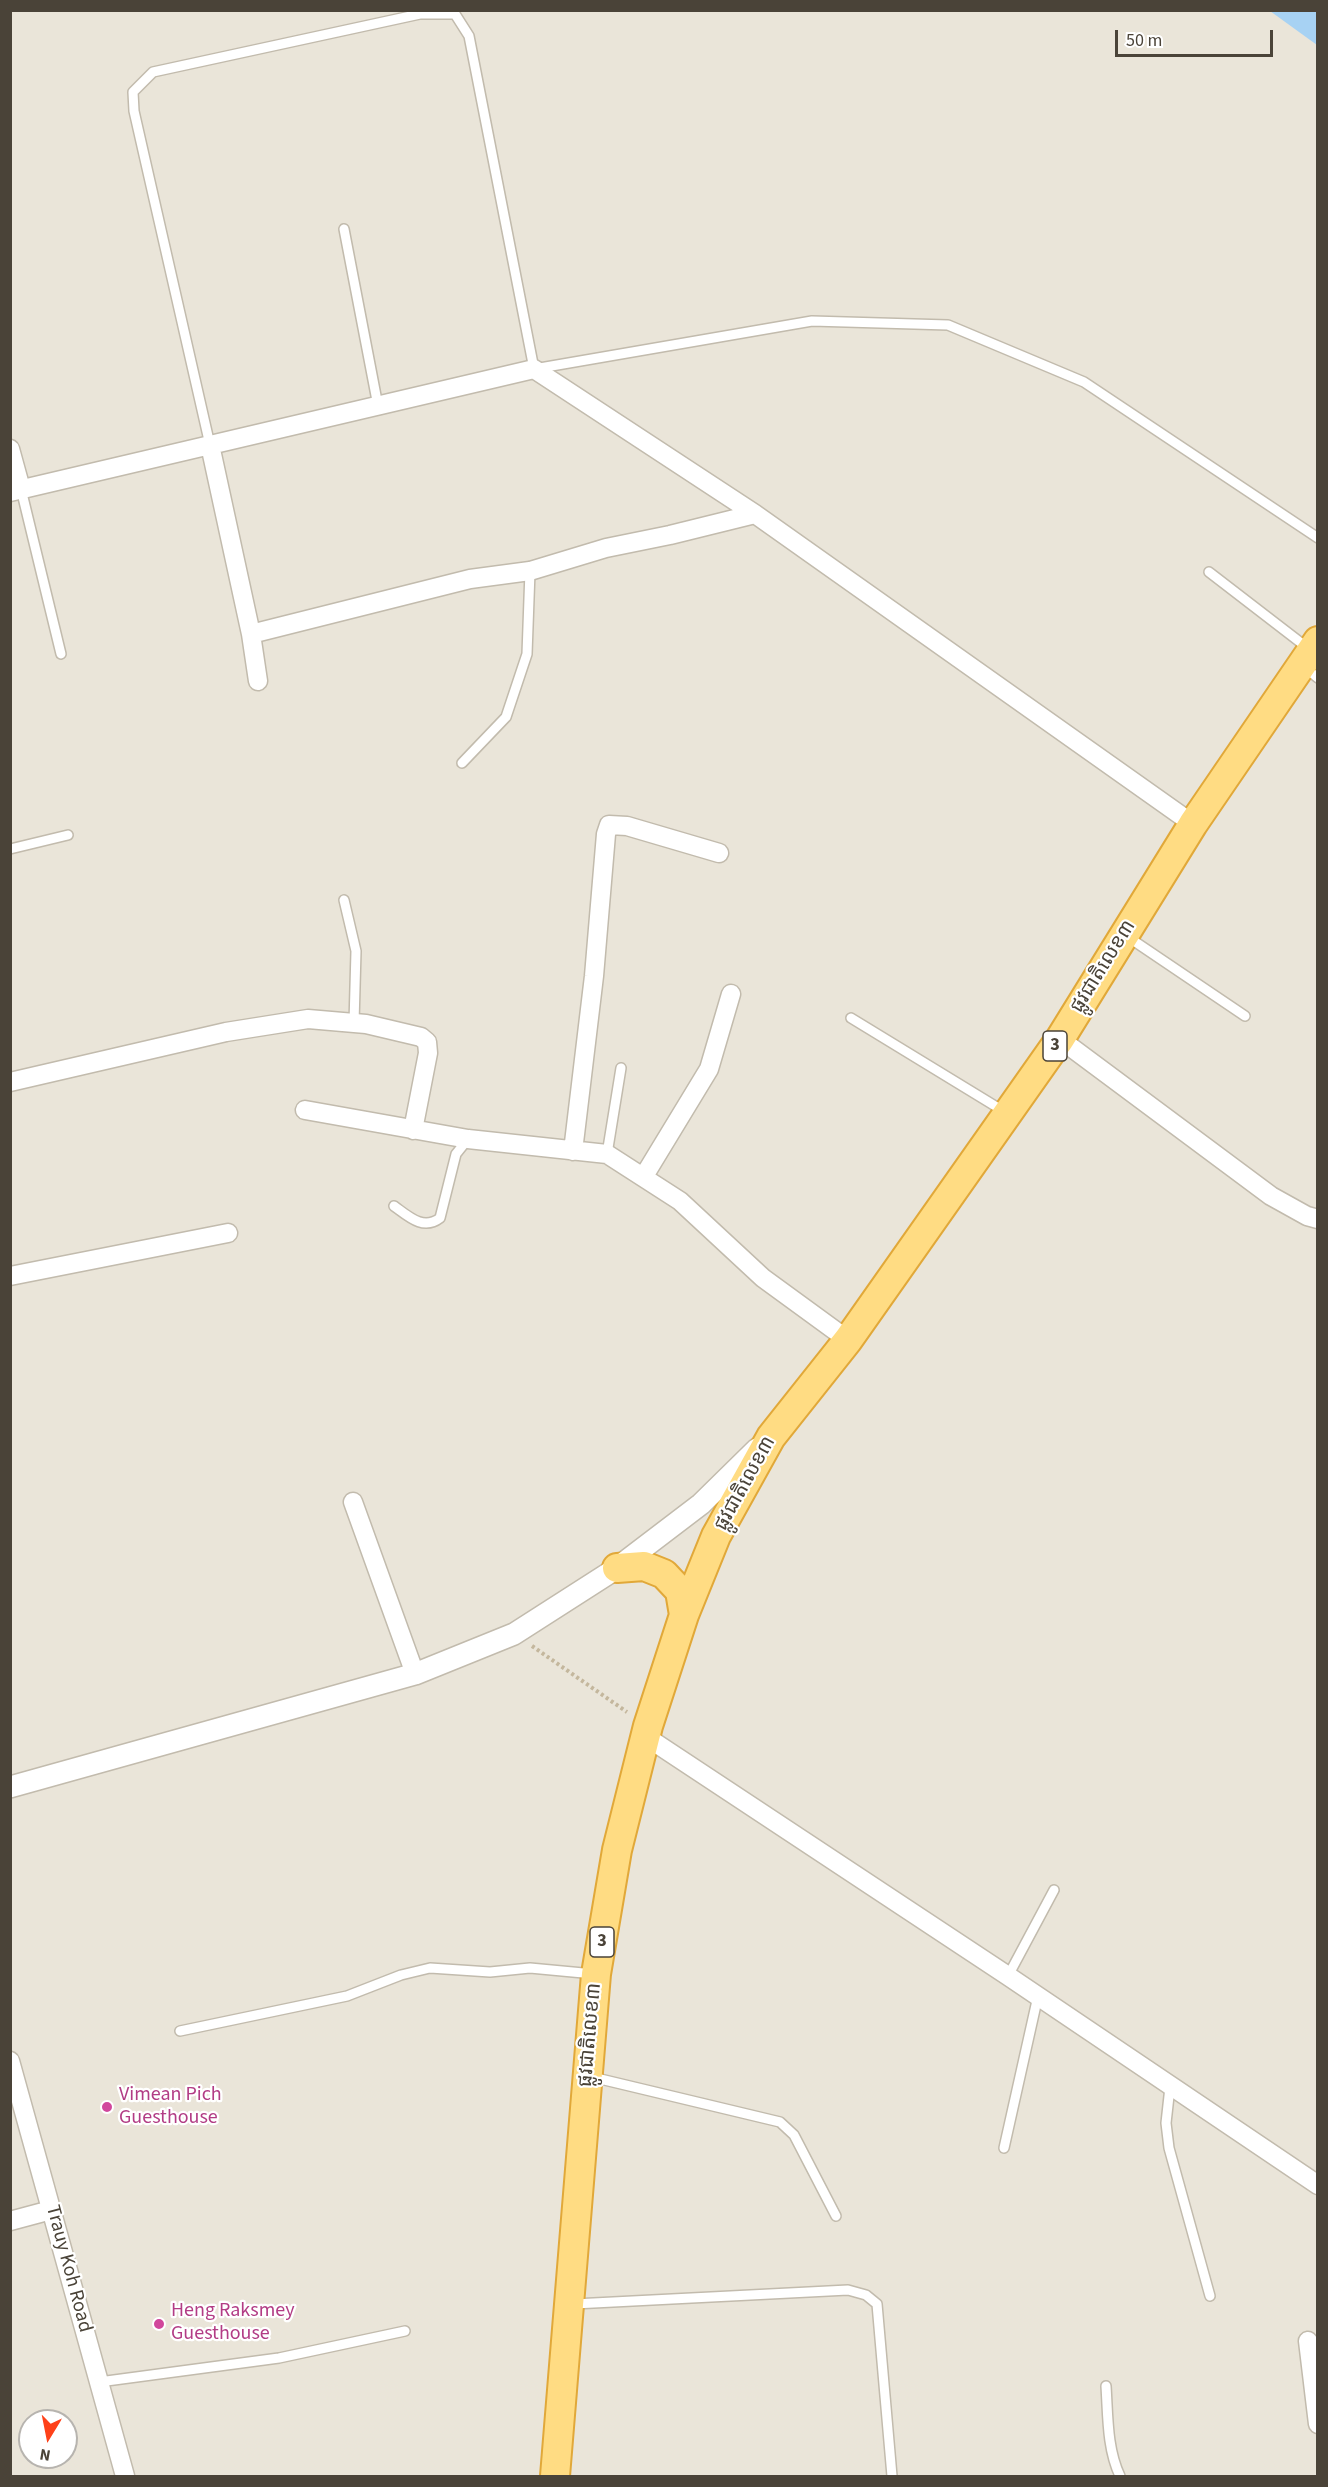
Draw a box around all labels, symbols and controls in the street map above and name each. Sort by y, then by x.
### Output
scale bar [1118,18,1276,56]
text: 50 m [1126,28,1162,53]
street label: ផ្លូវជាតិលេខ៣ [1066,916,1142,1018]
road number: 3 [1043,1031,1067,1061]
street label: ផ្លូវជាតិលេខ៣ [710,1432,782,1536]
road number: 3 [590,1927,614,1957]
street label: ផ្លូវជាតិលេខ៣ [574,1982,608,2088]
place label: Vimean Pich Guesthouse [119,2084,222,2131]
marker: Vimean Pich Guesthouse [100,2100,114,2114]
street label: Trauy Koh Road [40,2203,96,2335]
place label: Heng Raksmey Guesthouse [171,2300,295,2347]
marker: Heng Raksmey Guesthouse [152,2317,166,2331]
north arrow [18,2409,78,2469]
text: N [38,2443,52,2467]

